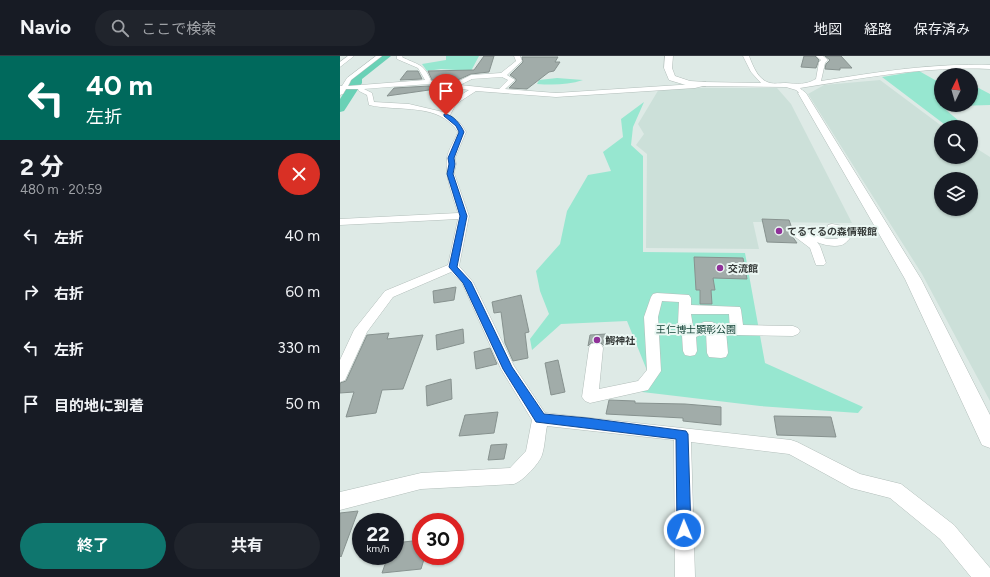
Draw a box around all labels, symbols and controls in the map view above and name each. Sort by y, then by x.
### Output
search box [95,10,375,46]
text: Navio [20,16,71,39]
icon: search [109,17,131,39]
text: ここで検索 [141,20,216,38]
text: 地図 [814,21,842,38]
text: 経路 [864,21,892,38]
text: 保存済み [914,21,970,38]
text: 40 m [86,68,153,102]
north arrow [934,68,978,112]
map controls [934,68,978,216]
icon: left [20,72,72,124]
pin [429,74,463,115]
icon: arrive [435,80,457,102]
text: 左折 [86,106,122,128]
button: search [934,120,978,164]
text: 2 分 [20,152,64,181]
button: close [278,153,320,195]
button: layers [934,172,978,216]
text: 480 m · 20:59 [20,182,102,197]
icon: left [20,225,42,247]
place label: てるてるの森情報館 [787,225,877,238]
marker: てるてるの森情報館 [774,226,784,236]
text: 40 m [285,227,320,245]
text: 左折 [54,229,84,247]
place label: 交流館 [728,262,758,275]
marker: 交流館 [715,263,725,273]
icon: right [20,281,42,303]
text: 60 m [285,283,320,301]
text: 右折 [54,285,84,303]
park label: 王仁博士顕彰公園 [656,323,736,336]
place label: 鰐神社 [605,334,636,347]
marker: 鰐神社 [592,335,602,345]
icon: left [20,337,42,359]
text: 330 m [278,339,320,357]
text: 左折 [54,341,84,359]
icon: arrive [20,393,42,415]
text: 50 m [285,395,320,413]
text: 目的地に到着 [54,397,144,415]
position arrow [663,509,705,551]
speed limit sign: 30 [412,513,464,565]
text: 22 [366,522,390,546]
button: 終了 [20,523,166,569]
button: 共有 [174,523,320,569]
text: km/h [367,542,389,555]

